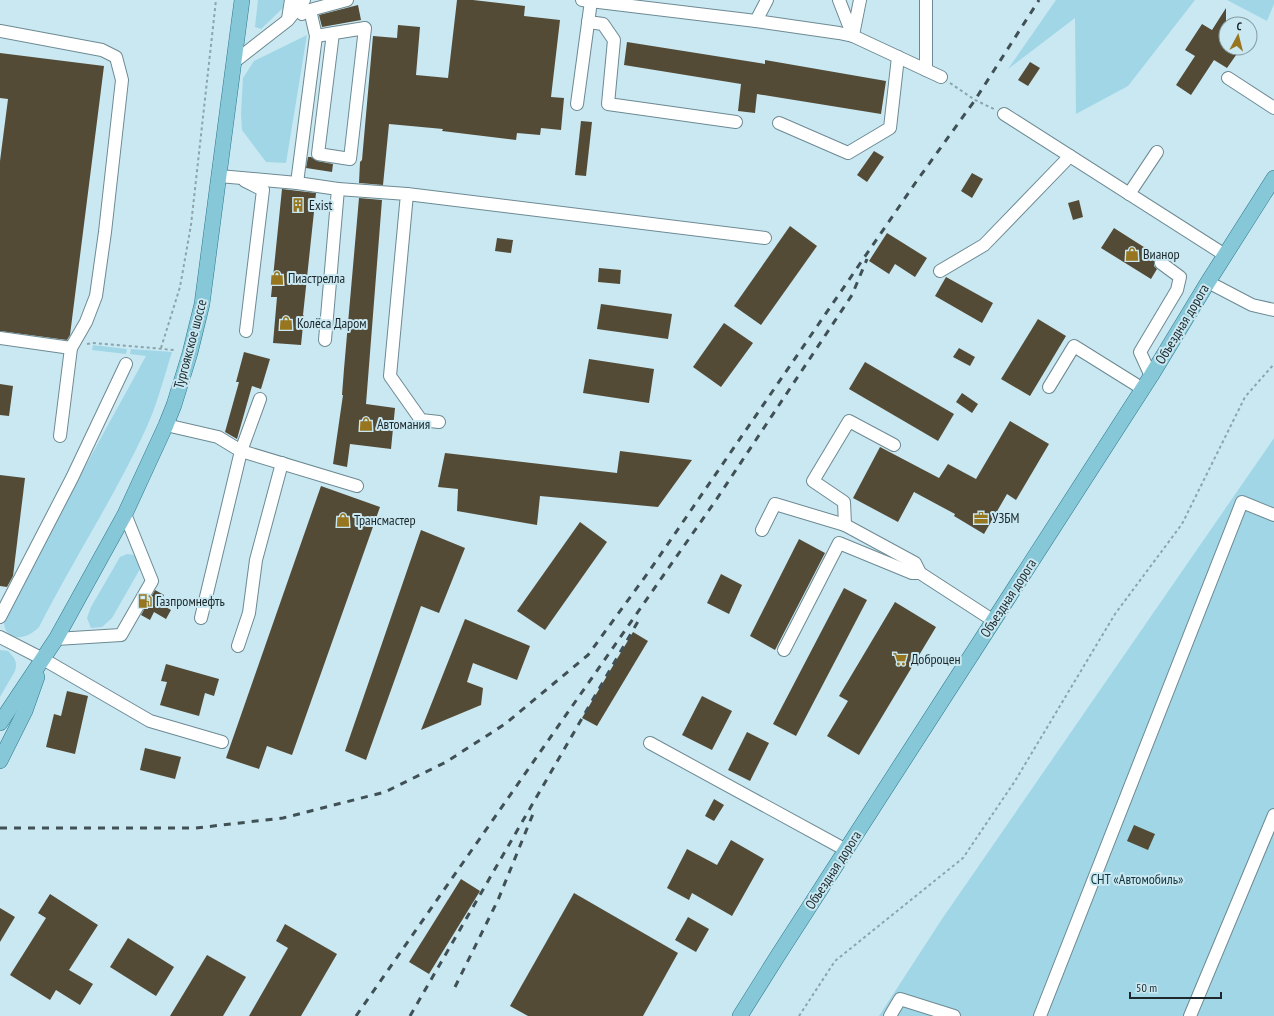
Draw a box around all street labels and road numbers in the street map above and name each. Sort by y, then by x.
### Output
street label: Объездная дорога [1151,281,1213,367]
street label: Тургоякское шоссе [169,297,211,391]
street label: Объездная дорога [976,555,1040,641]
street label: Объездная дорога [801,827,865,913]

